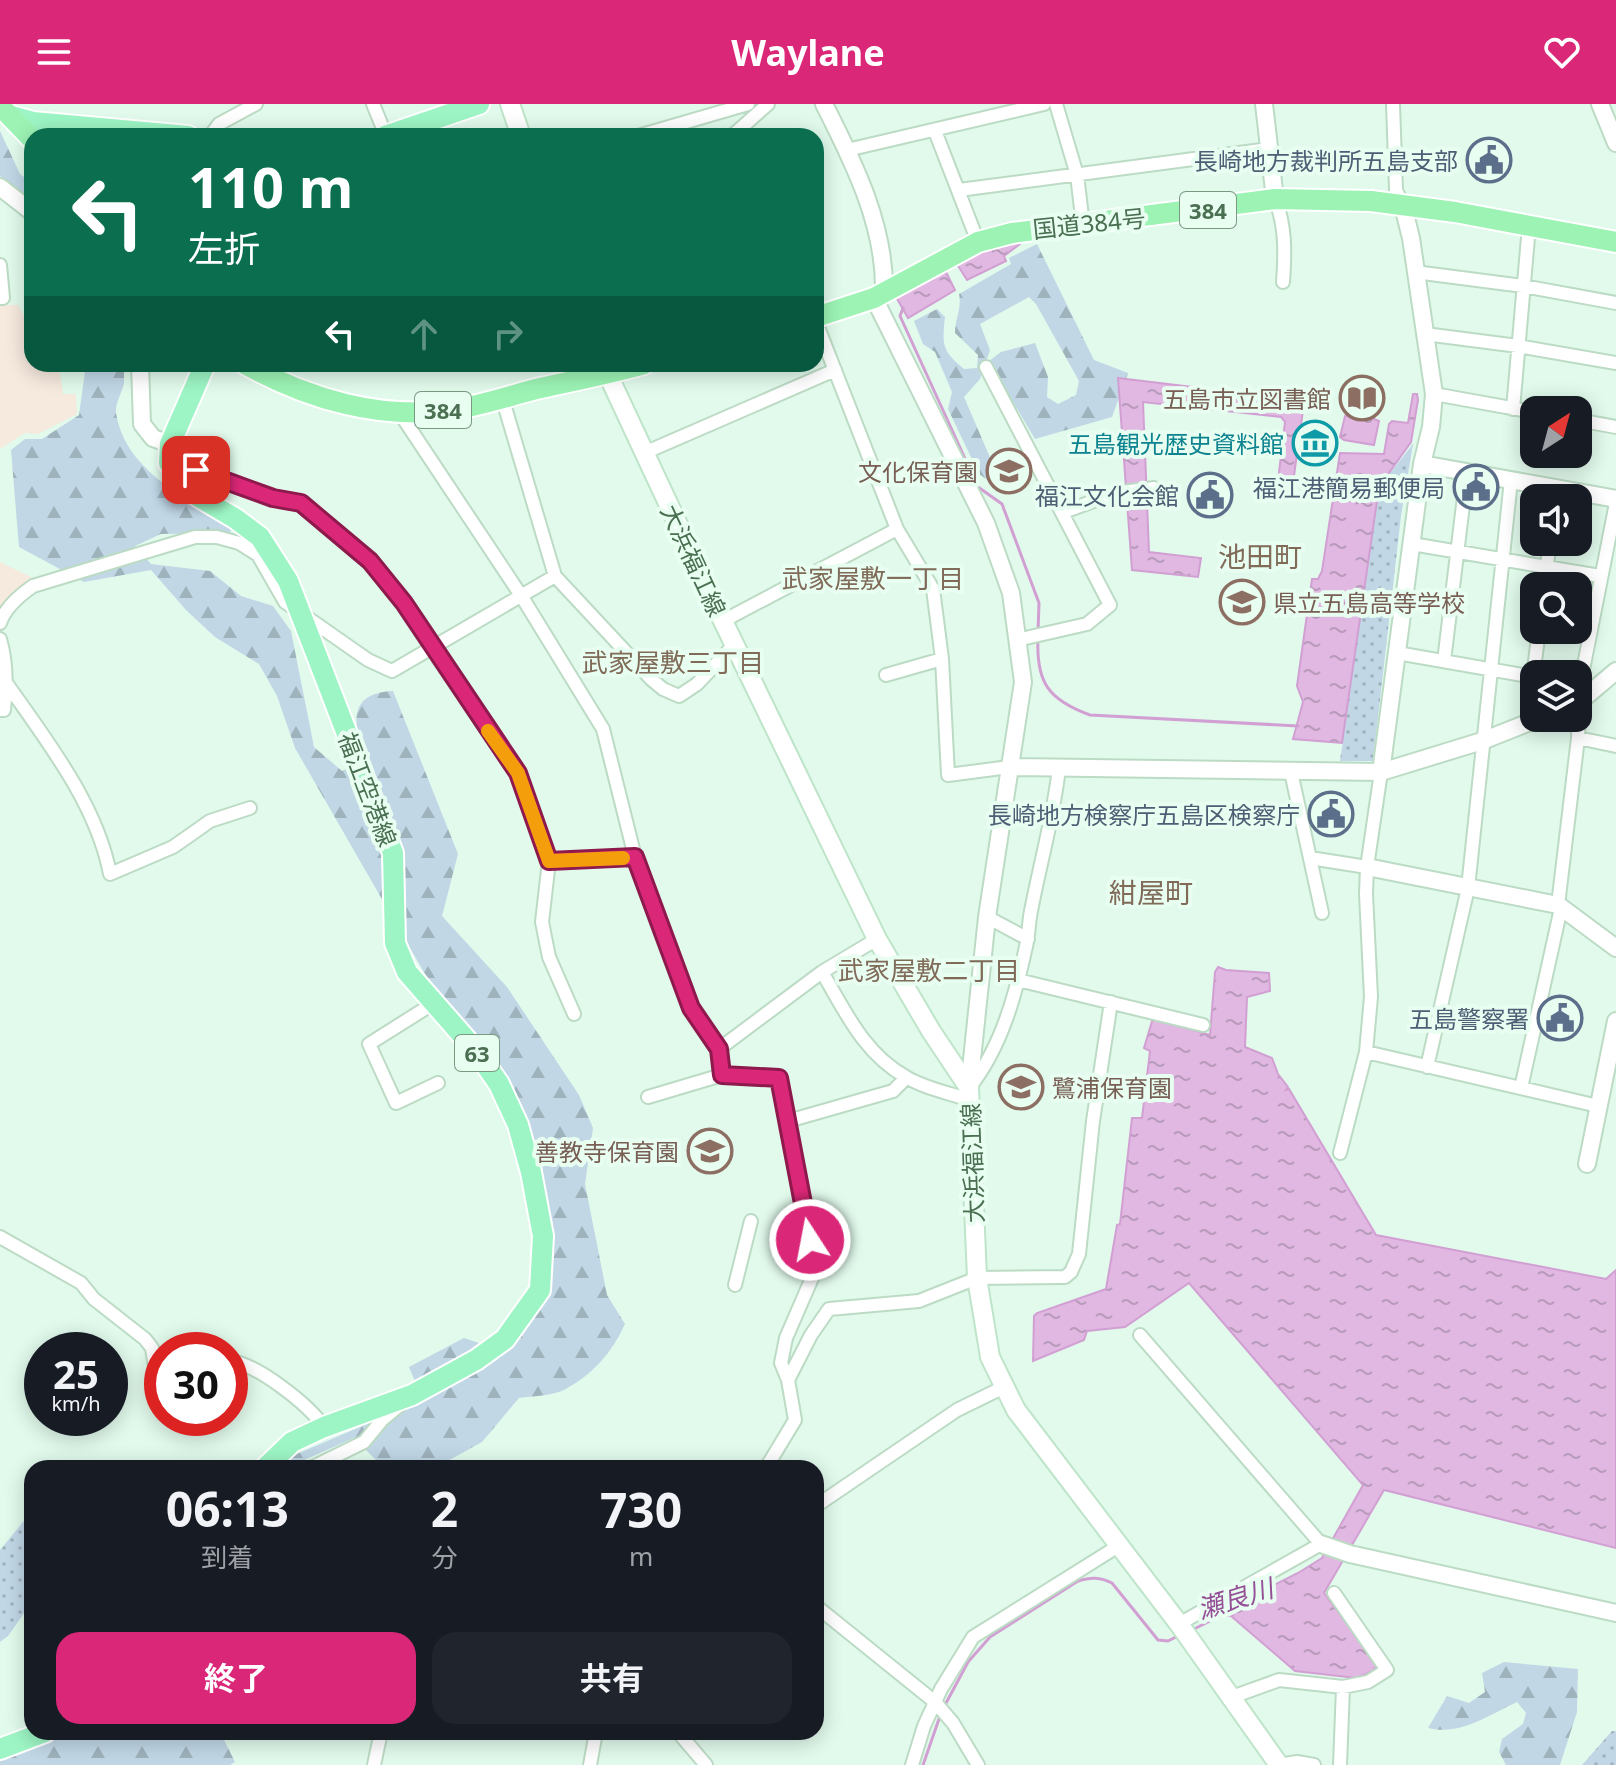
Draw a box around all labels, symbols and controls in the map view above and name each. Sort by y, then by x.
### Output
text: Waylane [731,28,885,77]
icon: menu [32,30,76,74]
icon: heart [1540,30,1584,74]
public building icon: 長崎地方裁判所五島支部 [1465,136,1513,184]
place label: 長崎地方裁判所五島支部 [1194,144,1458,177]
text: 110 m [188,148,353,224]
icon: left [56,160,160,264]
road number: 384 [1180,192,1236,228]
street label: 国道384号 [1031,201,1147,245]
text: 左折 [188,224,260,273]
icon: left [318,312,362,356]
icon: ahead [402,312,446,356]
icon: right [486,312,530,356]
library icon: 五島市立図書館 [1338,374,1386,422]
place label: 五島市立図書館 [1163,382,1331,415]
road number: 384 [415,392,471,428]
north arrow [1520,396,1592,468]
map controls [1520,396,1592,732]
museum icon: 五島観光歴史資料館 [1291,419,1339,467]
place label: 五島観光歴史資料館 [1068,427,1284,460]
pin [162,436,230,504]
school or university icon: 文化保育園 [985,447,1033,495]
icon: arrive [174,448,218,492]
place label: 文化保育園 [858,455,978,488]
public building icon: 福江港簡易郵便局 [1452,463,1500,511]
public building icon: 福江文化会館 [1186,471,1234,519]
place label: 福江港簡易郵便局 [1253,471,1445,504]
place label: 福江文化会館 [1035,479,1179,512]
button: sound [1520,484,1592,556]
street label: 大浜福江線 [654,499,734,621]
district label: 池田町 [1218,537,1302,575]
district label: 武家屋敷一丁目 [782,560,964,596]
button: search [1520,572,1592,644]
school or university icon: 県立五島高等学校 [1218,578,1266,626]
place label: 県立五島高等学校 [1273,586,1465,619]
district label: 武家屋敷三丁目 [582,644,764,680]
button: layers [1520,660,1592,732]
street label: 福江空港線 [331,727,405,851]
public building icon: 長崎地方検察庁五島区検察庁 [1307,790,1355,838]
place label: 長崎地方検察庁五島区検察庁 [988,798,1300,831]
district label: 紺屋町 [1109,873,1193,911]
district label: 武家屋敷二丁目 [838,952,1020,988]
public building icon: 五島警察署 [1536,994,1584,1042]
place label: 五島警察署 [1409,1002,1529,1035]
road number: 63 [455,1035,499,1071]
school or university icon: 鷺浦保育園 [997,1063,1045,1111]
place label: 鷺浦保育園 [1052,1071,1172,1104]
street label: 大浜福江線 [953,1102,991,1224]
school or university icon: 善教寺保育園 [686,1127,734,1175]
place label: 善教寺保育園 [535,1135,679,1168]
position arrow [768,1198,852,1282]
speed limit sign: 30 [144,1332,248,1436]
text: 25 [53,1346,99,1401]
text: km/h [51,1390,101,1417]
text: 06:13 [166,1476,289,1541]
text: 2 [431,1476,458,1541]
text: 730 [600,1477,682,1542]
text: m [629,1538,653,1574]
text: 到着 [201,1539,253,1575]
text: 分 [431,1539,457,1575]
water label: 瀬良川 [1192,1569,1280,1627]
button: 終了 [56,1632,416,1724]
button: 共有 [432,1632,792,1724]

